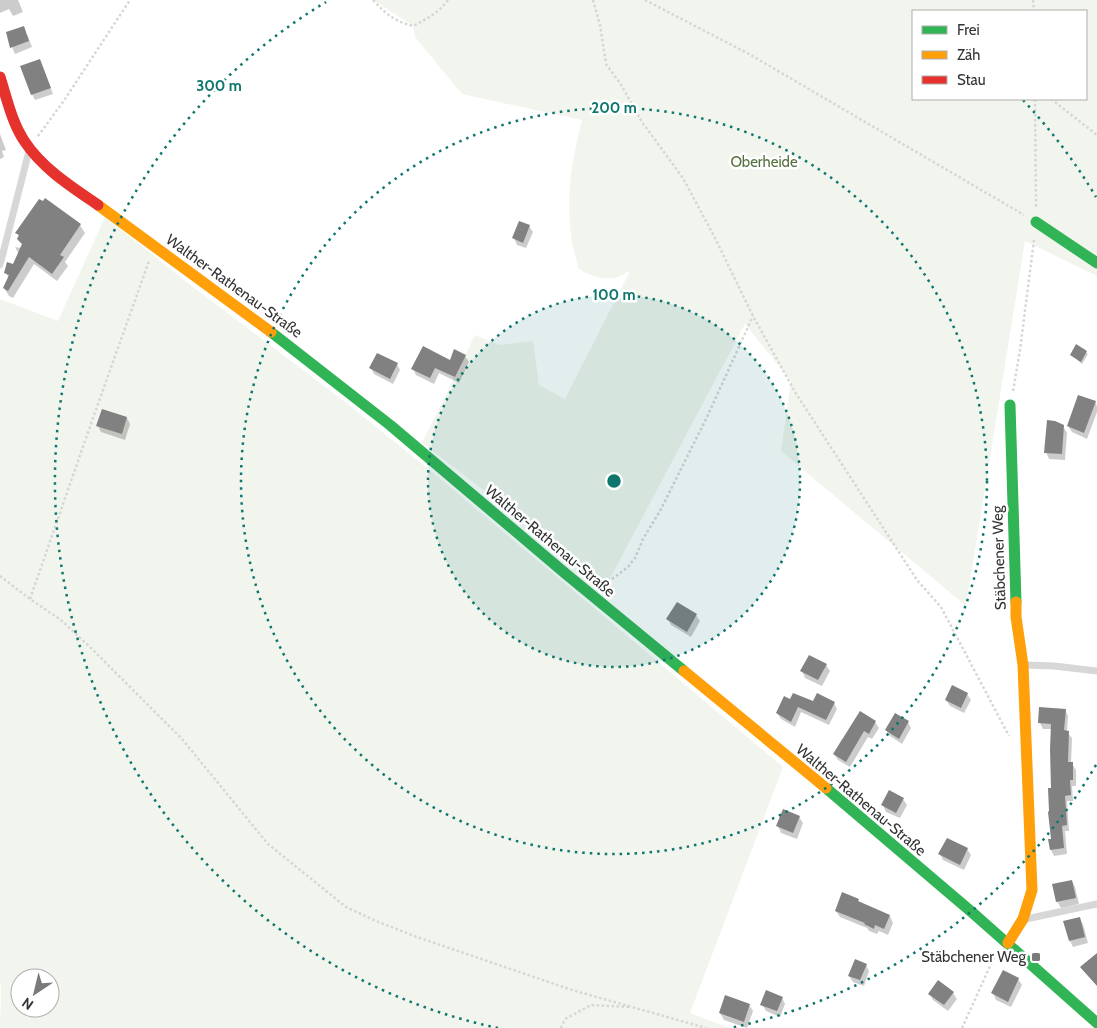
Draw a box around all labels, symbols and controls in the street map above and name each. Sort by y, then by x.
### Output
legend [912,10,1087,100]
text: Frei [957,21,980,39]
text: Zäh [957,46,980,64]
text: Stau [957,71,986,89]
text: 300 m [196,77,242,95]
text: 200 m [591,99,637,117]
park label: Oberheide [730,153,798,171]
street label: Walther-Rathenau-Straße [162,230,306,342]
text: 100 m [592,286,636,304]
centre of rings [605,472,623,490]
street label: Walther-Rathenau-Straße [481,481,619,601]
street label: Stäbchener Weg [988,505,1010,611]
street label: Walther-Rathenau-Straße [792,740,930,860]
place label: Stäbchener Weg [921,948,1027,966]
marker: Stäbchener Weg [1030,951,1042,963]
north arrow [10,968,60,1018]
text: N [18,993,37,1014]

